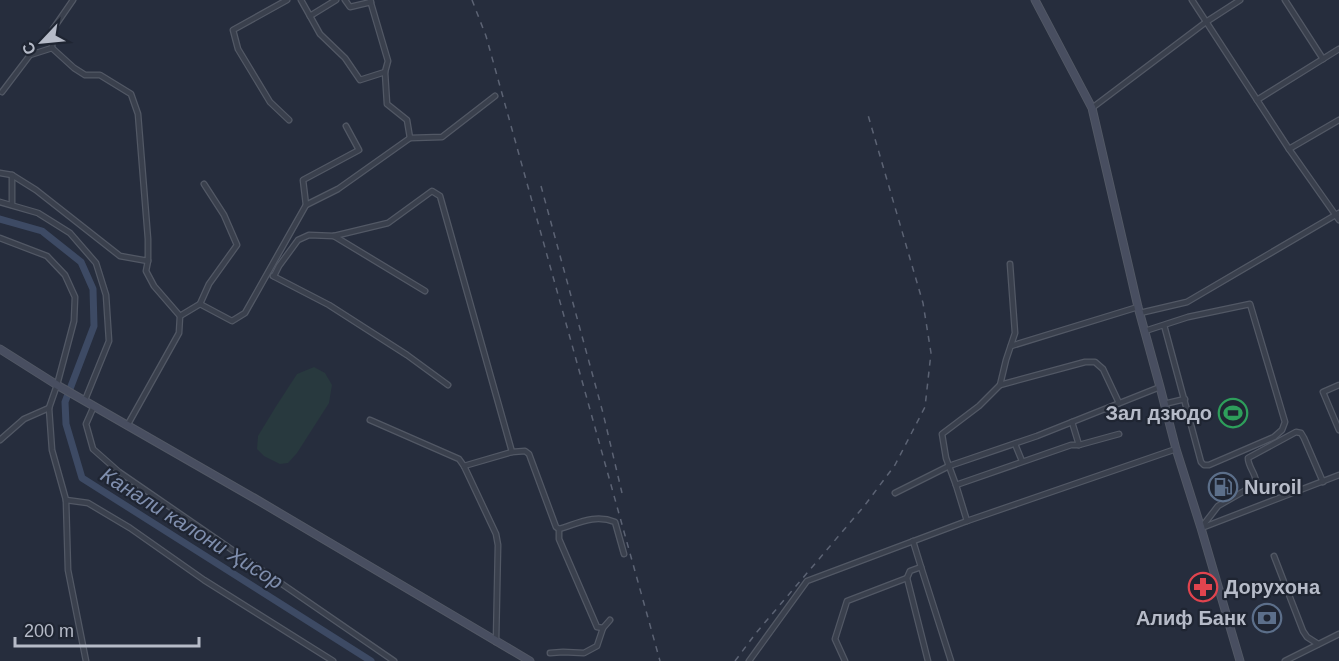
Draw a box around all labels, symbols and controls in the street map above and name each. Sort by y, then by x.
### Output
north arrow [12,12,72,72]
text: С [19,39,39,57]
sports icon: Зал дзюдо [1217,397,1249,429]
place label: Зал дзюдо [1105,402,1212,424]
water label: Канали калони Ҳисор [97,463,287,593]
fuel station icon: Nuroil [1207,471,1239,503]
place label: Nuroil [1244,476,1302,498]
pharmacy icon: Дорухона [1187,571,1219,603]
place label: Дорухона [1224,576,1321,598]
bank icon: Алиф Банк [1251,602,1283,634]
place label: Алиф Банк [1136,607,1247,629]
scale bar [15,610,200,648]
text: 200 m [24,621,74,641]

